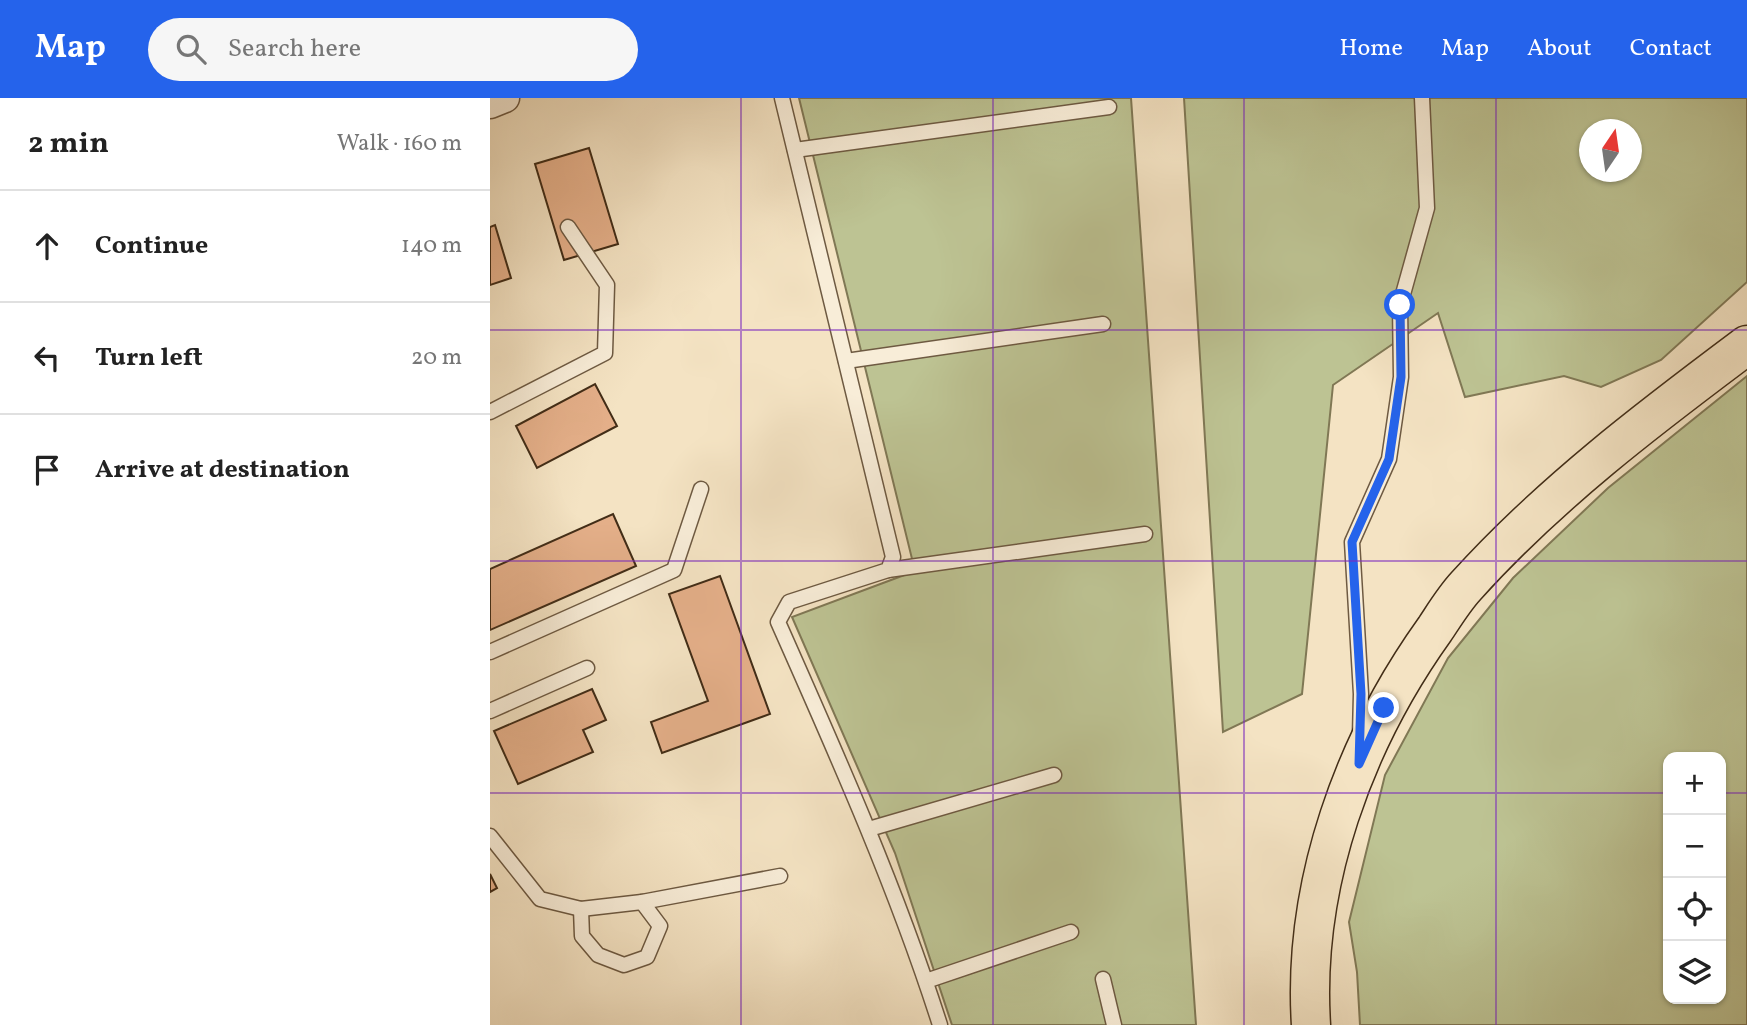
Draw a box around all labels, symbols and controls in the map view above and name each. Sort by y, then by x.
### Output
search box [148,18,638,81]
text: Map [35,26,106,72]
icon: search [172,30,210,68]
text: Search here [228,31,361,67]
text: Home [1339,32,1403,66]
text: Map [1441,32,1489,66]
text: About [1527,32,1592,66]
text: Contact [1630,32,1712,66]
north arrow [1579,119,1642,182]
text: 2 min [28,123,109,165]
text: Walk · 160 m [337,128,462,160]
icon: ahead [28,227,66,265]
text: Continue [95,228,208,264]
text: 140 m [401,230,462,262]
route start [1384,289,1415,320]
icon: left [28,339,66,377]
text: Turn left [95,340,203,376]
text: 20 m [411,342,462,374]
icon: arrive [28,451,66,489]
text: Arrive at destination [95,452,350,488]
route end [1368,692,1399,723]
map controls [1663,752,1726,1004]
button: + [1663,752,1726,815]
button: − [1663,815,1726,878]
button: locate [1663,878,1726,941]
button: layers [1663,941,1726,1004]

